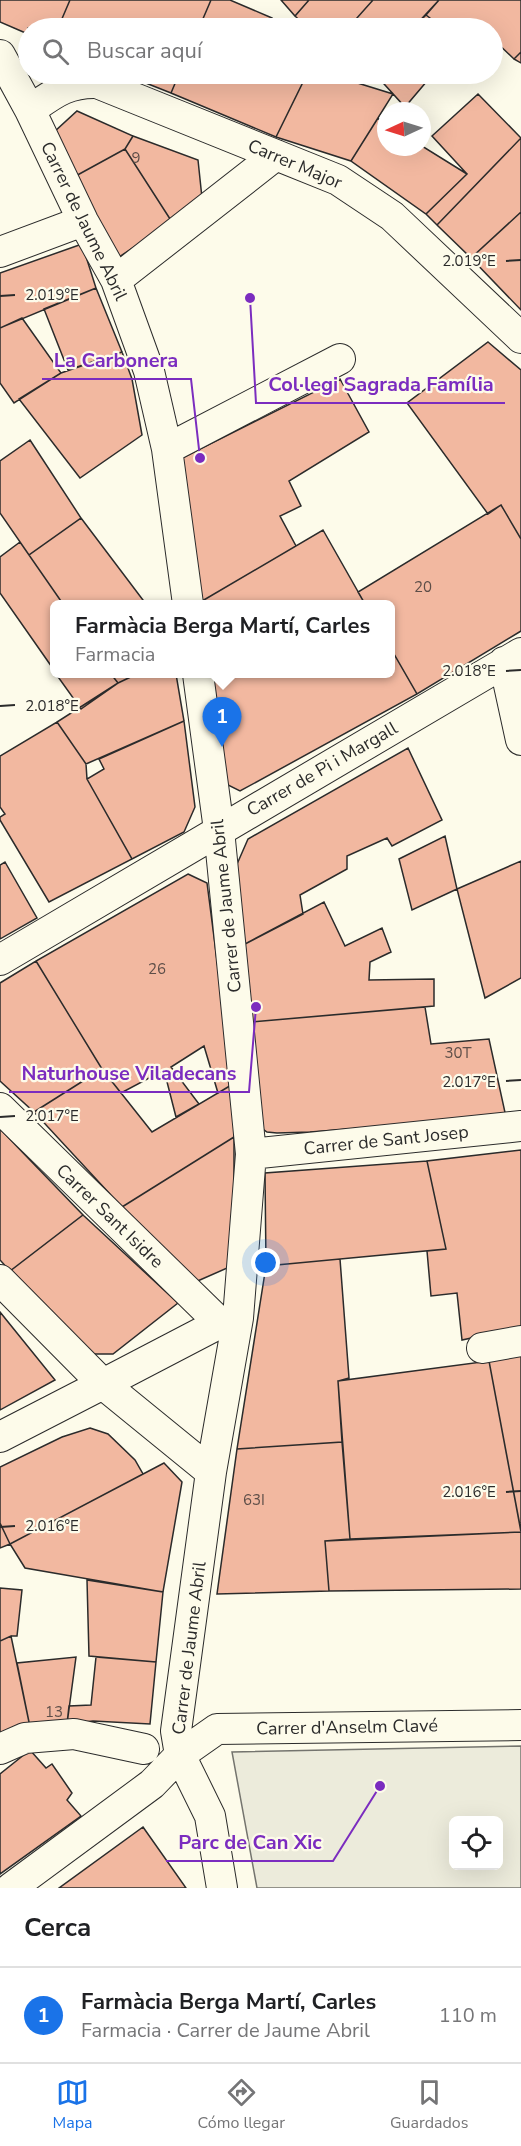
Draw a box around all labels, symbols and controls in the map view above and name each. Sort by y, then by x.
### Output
search box [18,18,503,84]
icon: search [39,35,72,68]
text: Buscar aquí [87,36,202,66]
north arrow [377,102,431,156]
street label: Carrer Major [244,133,346,195]
street label: Carrer de Jaume Abril [35,137,133,305]
house number: 9 [131,148,141,168]
text: 2.019°E [442,251,496,271]
text: 2.019°E [25,285,79,305]
callout: La Carbonera [42,341,191,379]
text: La Carbonera [54,347,178,374]
callout: Col·legi Sagrada Família [256,365,505,403]
text: Col·legi Sagrada Família [268,371,494,398]
house number: 20 [414,577,432,597]
popup [50,600,395,678]
text: Farmàcia Berga Martí, Carles [75,611,370,641]
text: Farmacia [75,641,155,668]
text: 2.018°E [442,661,496,681]
text: 2.018°E [25,696,79,716]
pin: 1 [202,698,242,747]
street label: Carrer de Pi i Margall [242,716,402,822]
street label: Carrer de Jaume Abril [205,818,247,994]
house number: 26 [148,959,166,979]
house number: 30T [444,1043,472,1063]
callout: Naturhouse Viladecans [9,1054,249,1092]
text: Naturhouse Viladecans [21,1060,237,1087]
text: 2.017°E [442,1072,496,1092]
text: 2.017°E [25,1106,79,1126]
street label: Carrer de Sant Josep [302,1119,470,1161]
street label: Carrer Sant Isidre [51,1159,169,1273]
your location [251,1248,280,1277]
text: 2.016°E [442,1482,496,1502]
house number: 63I [243,1490,265,1510]
text: 2.016°E [25,1516,79,1536]
street label: Carrer de Jaume Abril [166,1559,212,1736]
house number: 13 [45,1702,63,1722]
street label: Carrer d'Anselm Clavé [256,1713,438,1741]
map controls [449,1816,503,1870]
button: locate [449,1816,503,1870]
callout: Parc de Can Xic [166,1823,333,1861]
text: Parc de Can Xic [178,1829,322,1856]
text: Cerca [24,1910,91,1945]
text: Farmàcia Berga Martí, Carles [81,1987,376,2017]
text: 1 [38,2002,50,2029]
text: 110 m [439,2002,497,2029]
text: Farmacia · Carrer de Jaume Abril [81,2017,370,2044]
tab: Mapa [53,2076,93,2134]
tab: Cómo llegar [198,2076,285,2134]
tab: Guardados [390,2076,468,2134]

